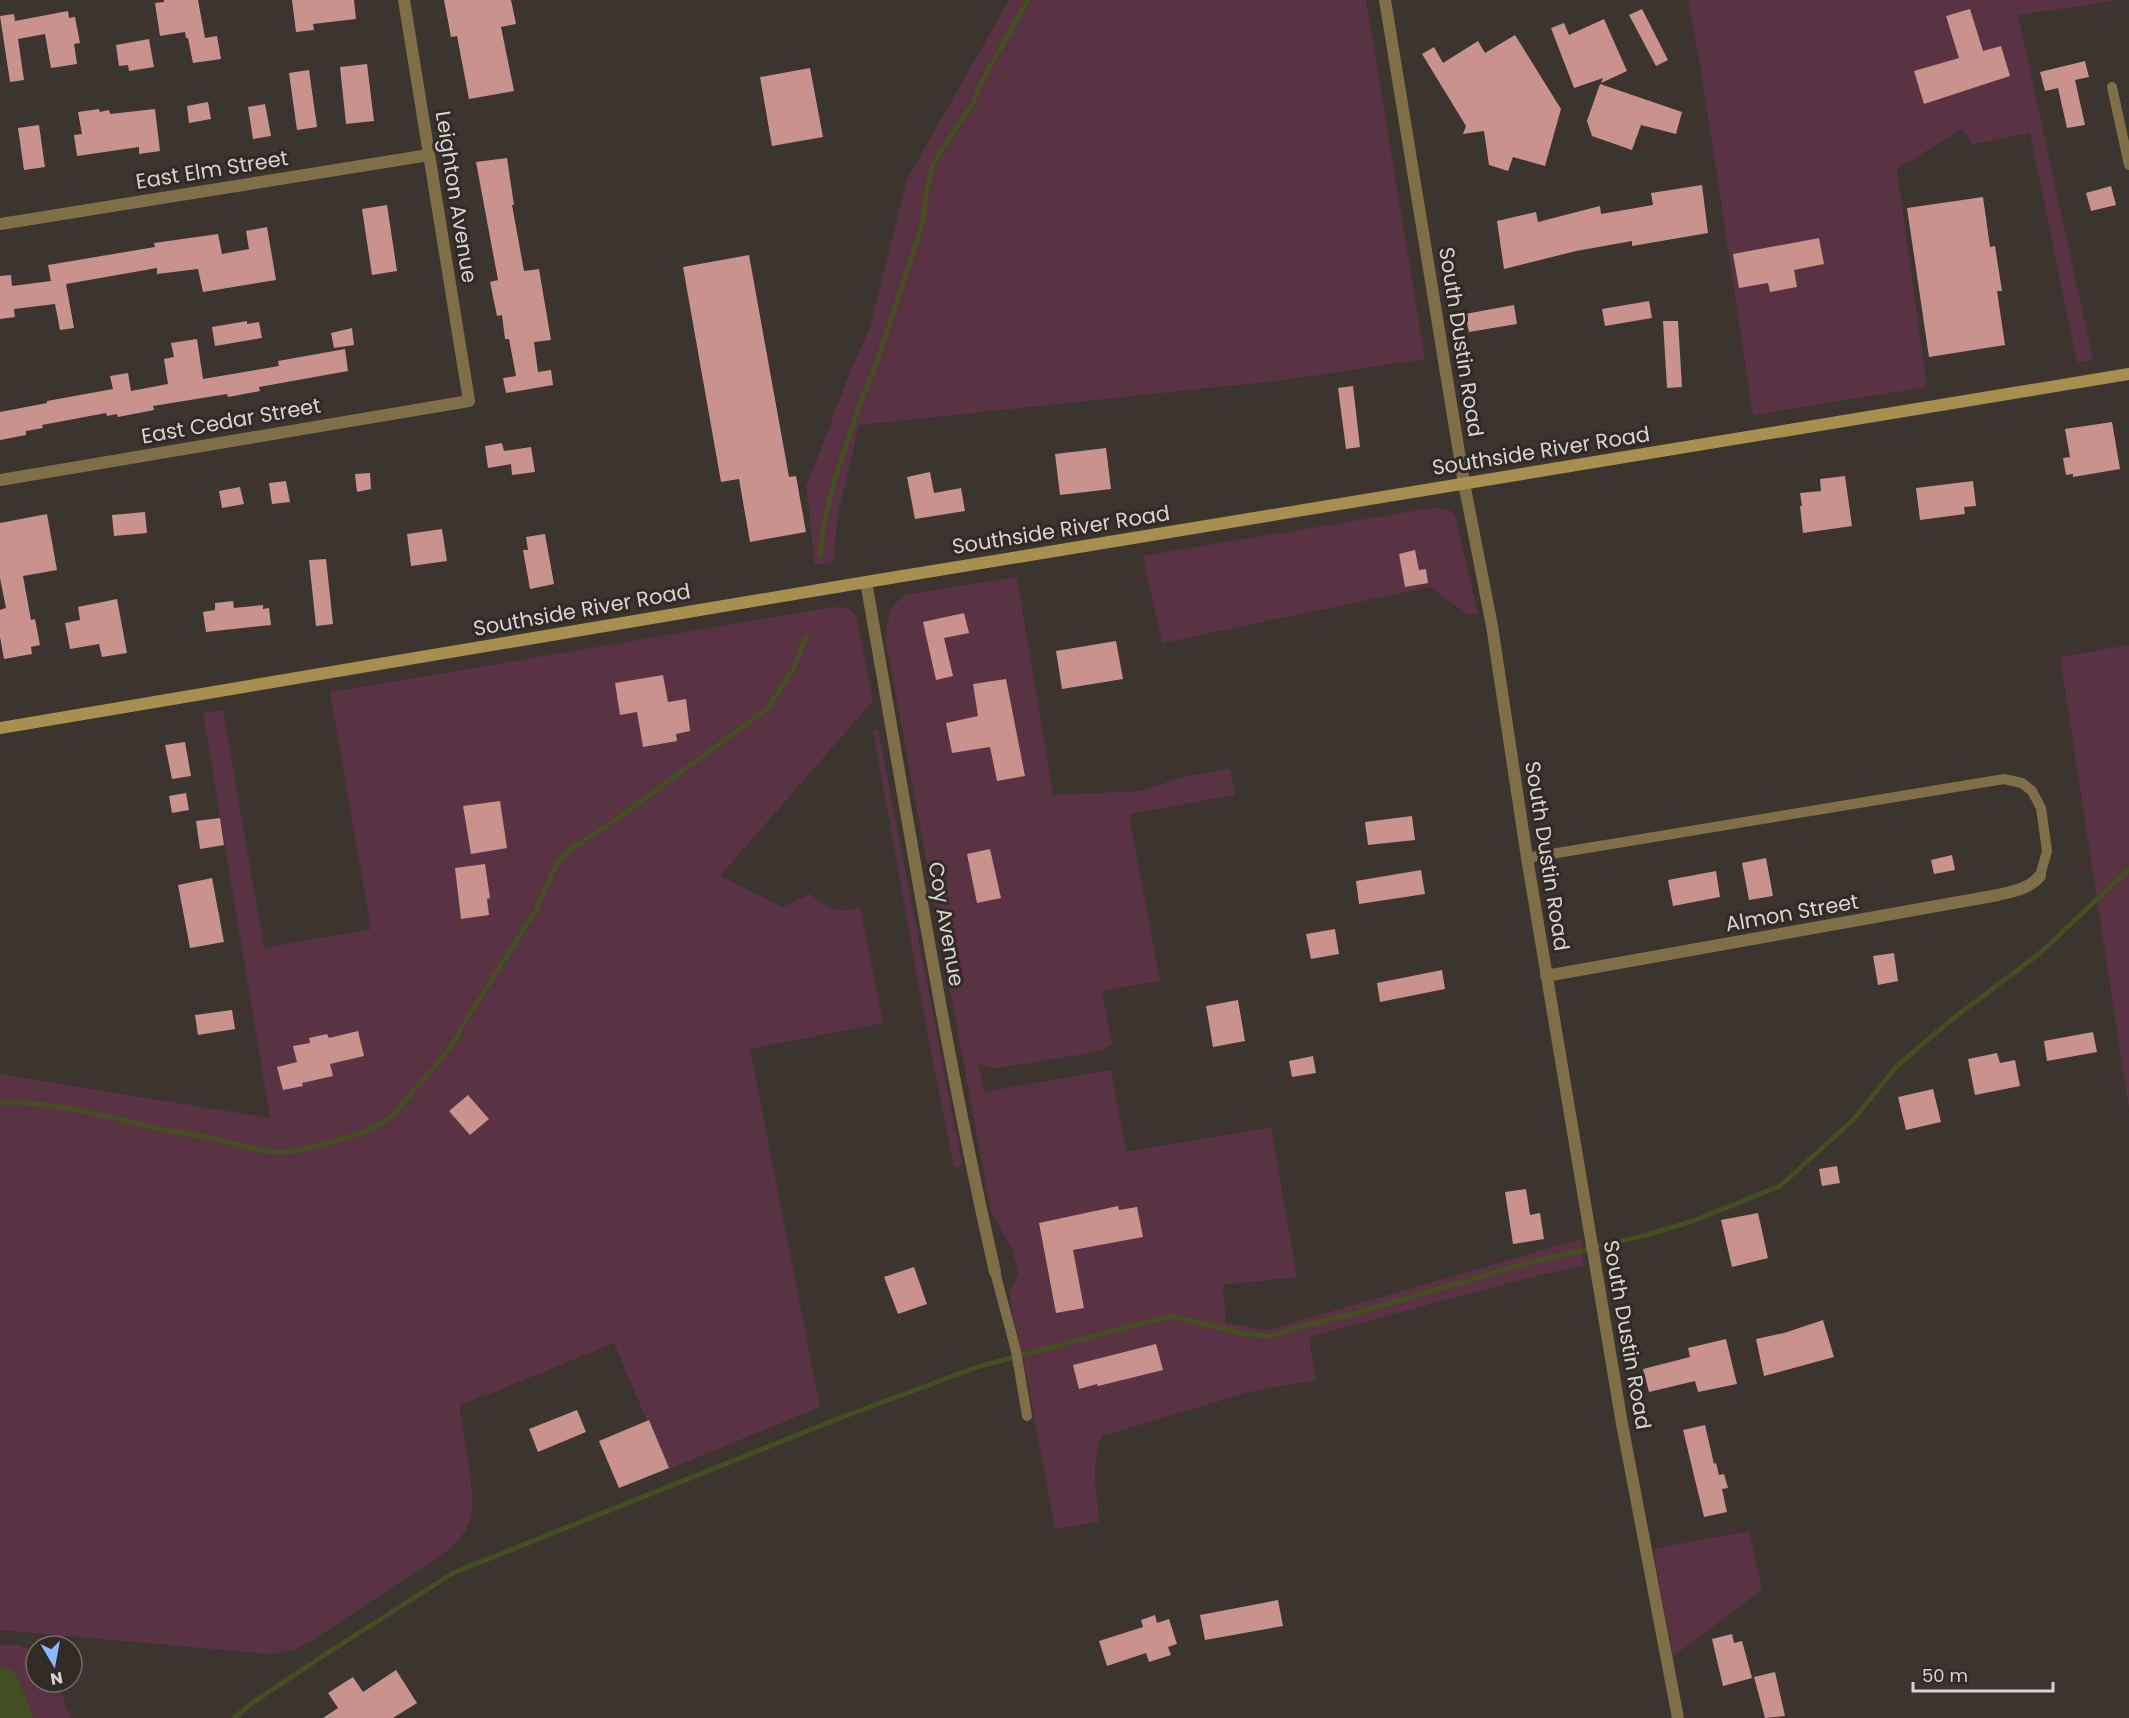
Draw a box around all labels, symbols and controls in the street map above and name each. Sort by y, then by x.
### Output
street label: Leighton Avenue [429,109,484,285]
street label: East Elm Street [134,143,290,196]
street label: South Dustin Road [1432,245,1491,439]
street label: East Cedar Street [139,390,323,451]
street label: Southside River Road [1430,419,1652,482]
street label: Southside River Road [950,498,1172,561]
street label: Southside River Road [471,576,693,643]
street label: South Dustin Road [1518,759,1577,953]
street label: Coy Avenue [921,859,972,988]
street label: Almon Street [1723,887,1861,939]
street label: South Dustin Road [1597,1238,1658,1432]
north arrow [24,1634,84,1694]
scale bar [1913,1655,2052,1693]
text: 50 m [1922,1663,1968,1688]
text: N [49,1666,64,1691]

